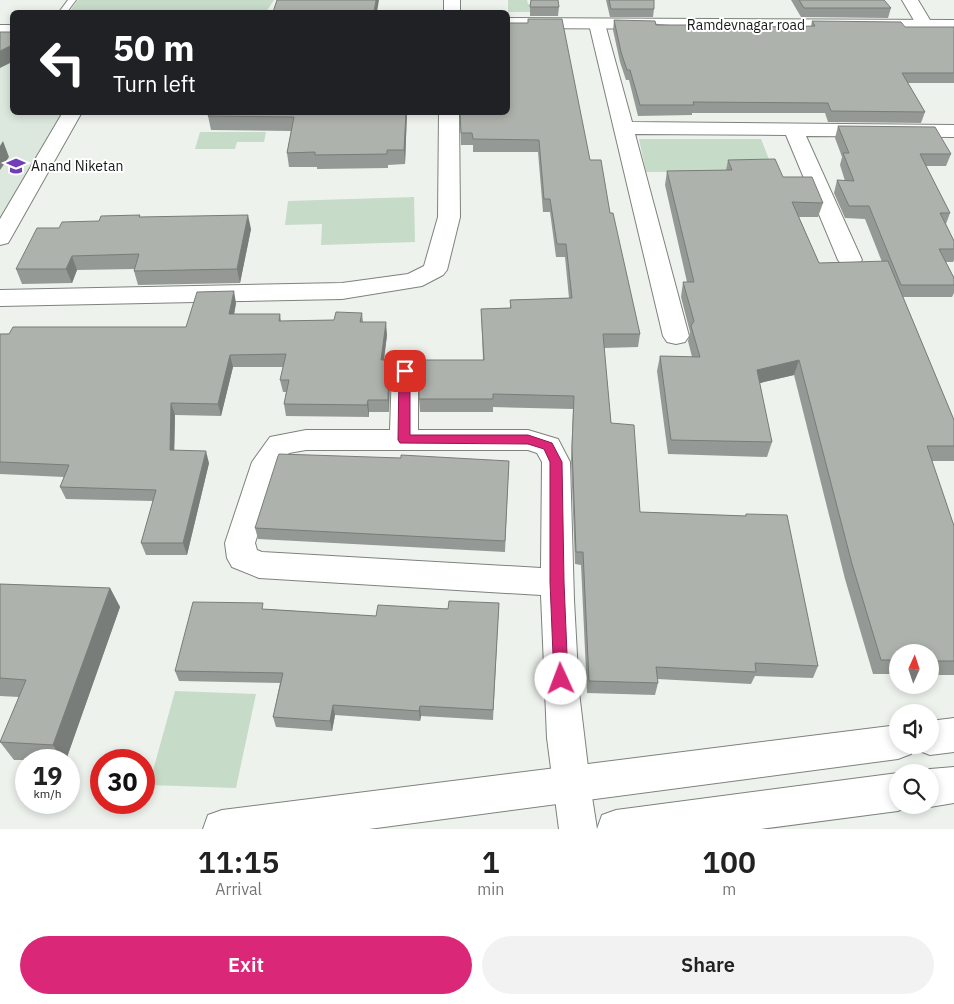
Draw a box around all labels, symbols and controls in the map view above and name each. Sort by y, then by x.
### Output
street label: Ramdevnagar road [687,16,805,34]
text: 50 m [113,25,195,71]
icon: left [30,30,95,95]
text: Turn left [113,69,196,98]
school or university icon: Anand Niketan [5,155,27,177]
place label: Anand Niketan [31,157,123,175]
pin [384,350,426,392]
icon: arrive [391,357,419,385]
north arrow [889,644,939,694]
map controls [889,644,939,814]
position arrow [534,652,586,704]
button: sound [889,704,939,754]
speed limit sign: 30 [90,749,155,814]
text: 19 [32,759,63,792]
button: search [889,764,939,814]
text: km/h [33,786,62,801]
text: 11:15 [198,842,279,881]
text: 1 [482,842,500,881]
text: 100 [702,842,756,881]
text: Arrival [215,879,262,899]
text: min [477,879,504,899]
text: m [722,879,736,899]
button: Exit [20,936,472,994]
button: Share [482,936,934,994]

